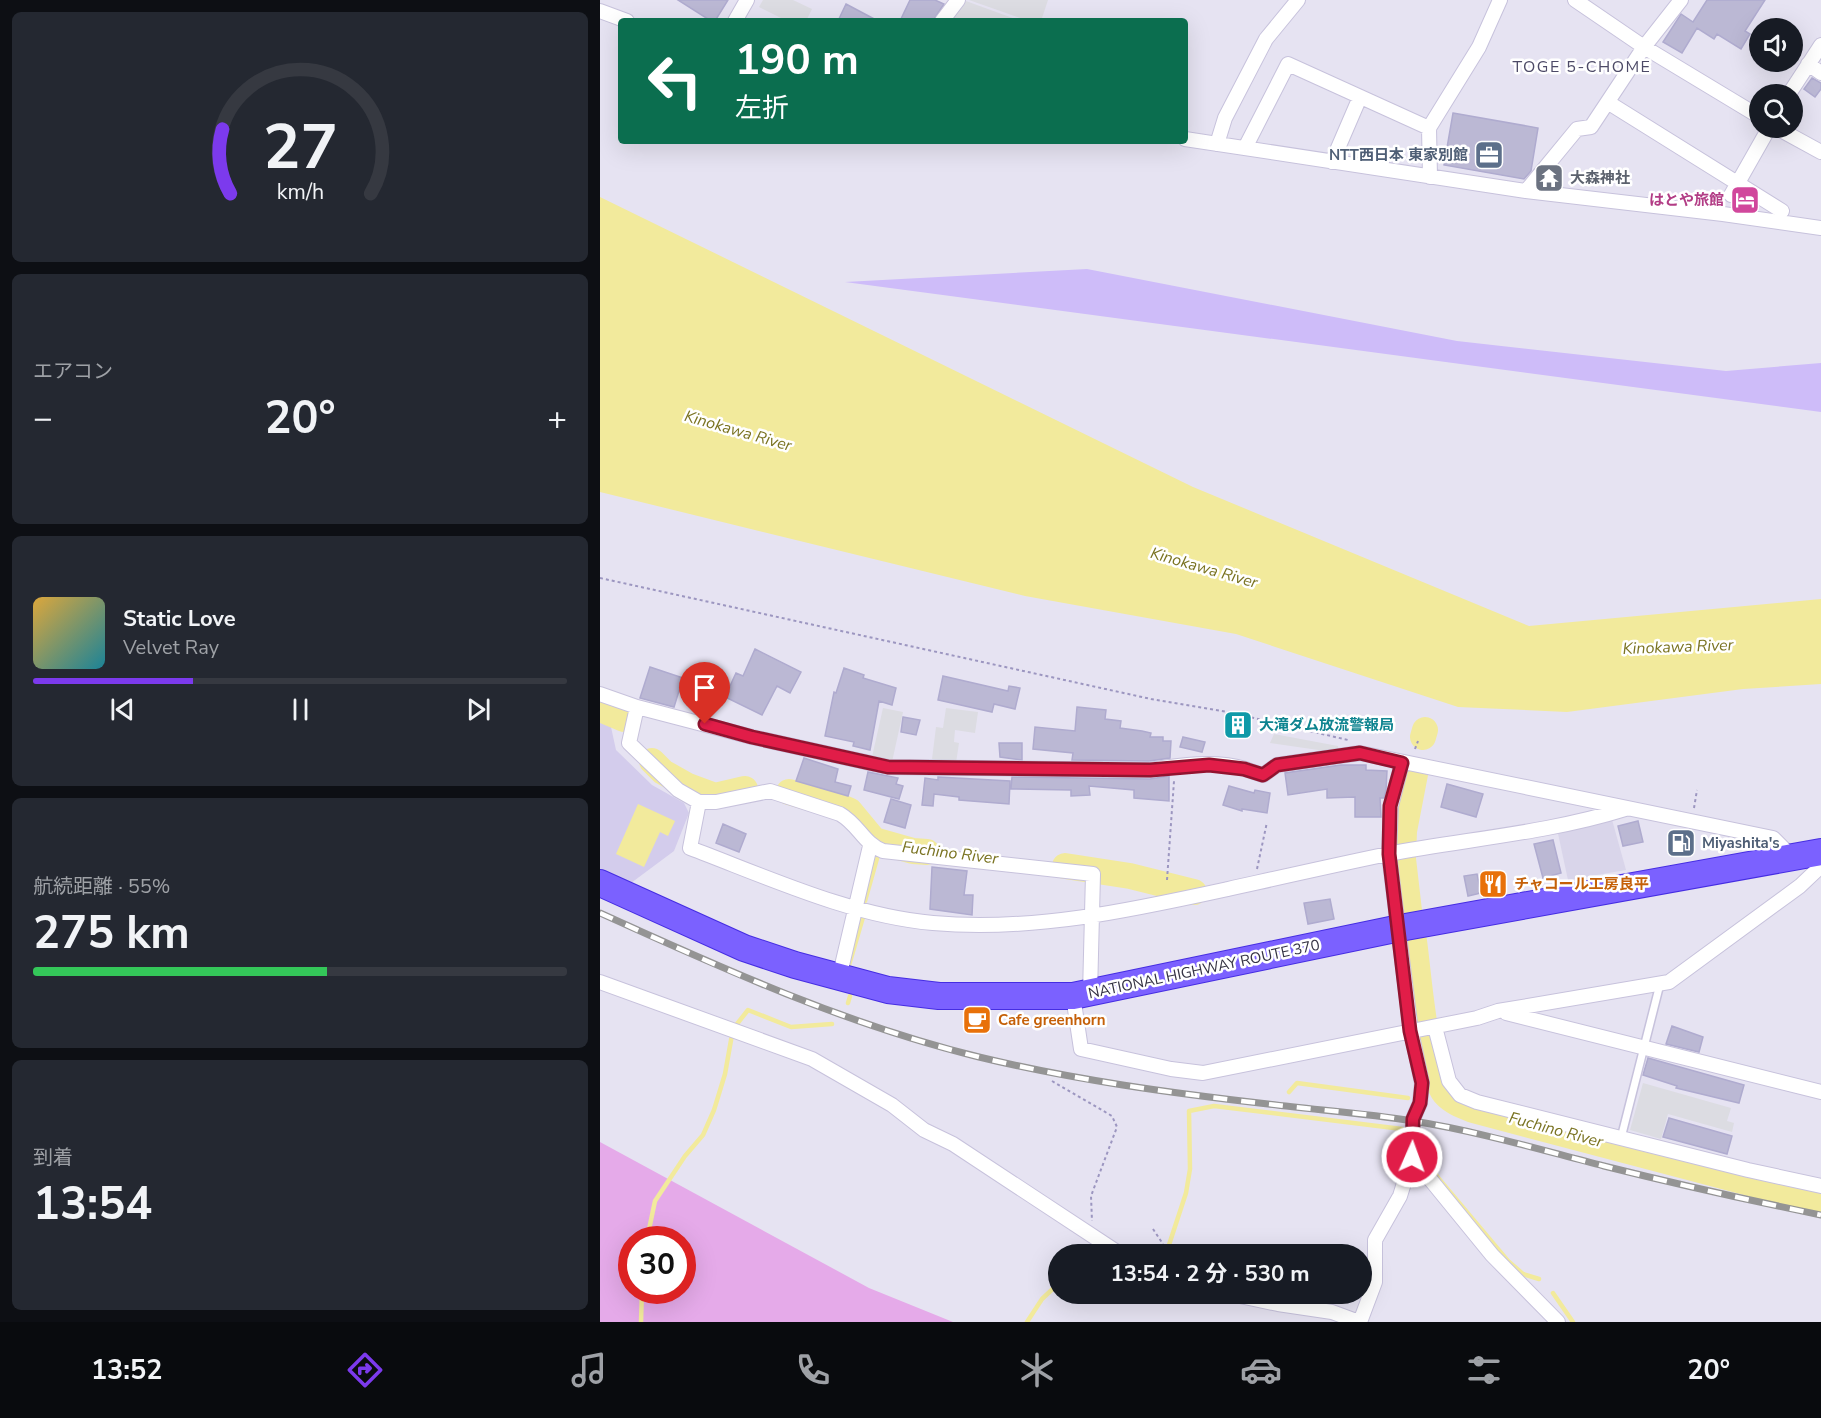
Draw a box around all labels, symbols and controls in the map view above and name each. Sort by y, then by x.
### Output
map controls [1749,18,1803,138]
button: sound [1749,18,1803,72]
text: 190 m [735,32,859,89]
icon: left [636,42,714,120]
district label: TOGE 5-CHOME [1513,56,1651,78]
button: search [1749,84,1803,138]
text: 左折 [735,90,789,127]
text: 27 [263,105,337,190]
office icon: NTT西日本 東家別館 [1473,139,1505,171]
place label: NTT西日本 東家別館 [1329,145,1468,165]
temple icon: 大森神社 [1533,162,1565,194]
place label: 大森神社 [1570,168,1630,188]
text: km/h [276,177,324,207]
hotel icon: はとや旅館 [1729,184,1761,216]
place label: はとや旅館 [1649,190,1724,210]
text: エアコン [33,358,113,385]
text: 20° [264,388,336,449]
text: − [33,396,53,441]
text: + [547,396,567,441]
water label: Kinokawa River [682,405,795,457]
water label: Kinokawa River [1148,542,1261,594]
text: Static Love [123,604,236,634]
text: Velvet Ray [123,634,219,661]
water label: Kinokawa River [1622,634,1735,660]
pin [679,662,730,724]
icon: arrive [688,671,721,704]
icon: previous [106,693,139,726]
icon: pause [284,693,317,726]
icon: next [462,693,495,726]
building icon: 大滝ダム放流警報局 [1222,709,1254,741]
place label: 大滝ダム放流警報局 [1259,715,1394,735]
fuel station icon: Miyashita's [1665,827,1697,859]
place label: Miyashita's [1702,833,1780,853]
water label: Fuchino River [901,836,1001,870]
restaurant icon: チャコール工房良平 [1477,868,1509,900]
text: 航続距離 · 55% [33,873,170,900]
place label: チャコール工房良平 [1514,874,1649,894]
text: 275 km [33,903,190,964]
street label: NATIONAL HIGHWAY ROUTE 370 [1086,935,1322,1003]
cafe icon: Cafe greenhorn [961,1004,993,1036]
place label: Cafe greenhorn [998,1010,1106,1030]
water label: Fuchino River [1506,1107,1607,1153]
position arrow [1380,1125,1444,1189]
text: 到着 [33,1144,73,1171]
text: 13:54 [33,1174,152,1235]
speed limit sign: 30 [618,1226,696,1304]
text: 13:54 · 2 分 · 530 m [1111,1259,1309,1289]
icon: directions [344,1349,386,1391]
icon: music [568,1349,610,1391]
icon: phone [792,1349,834,1391]
icon: climate [1016,1349,1058,1391]
icon: car [1240,1349,1282,1391]
icon: filters [1463,1349,1505,1391]
text: 13:52 [91,1352,162,1389]
text: 20° [1687,1352,1730,1389]

